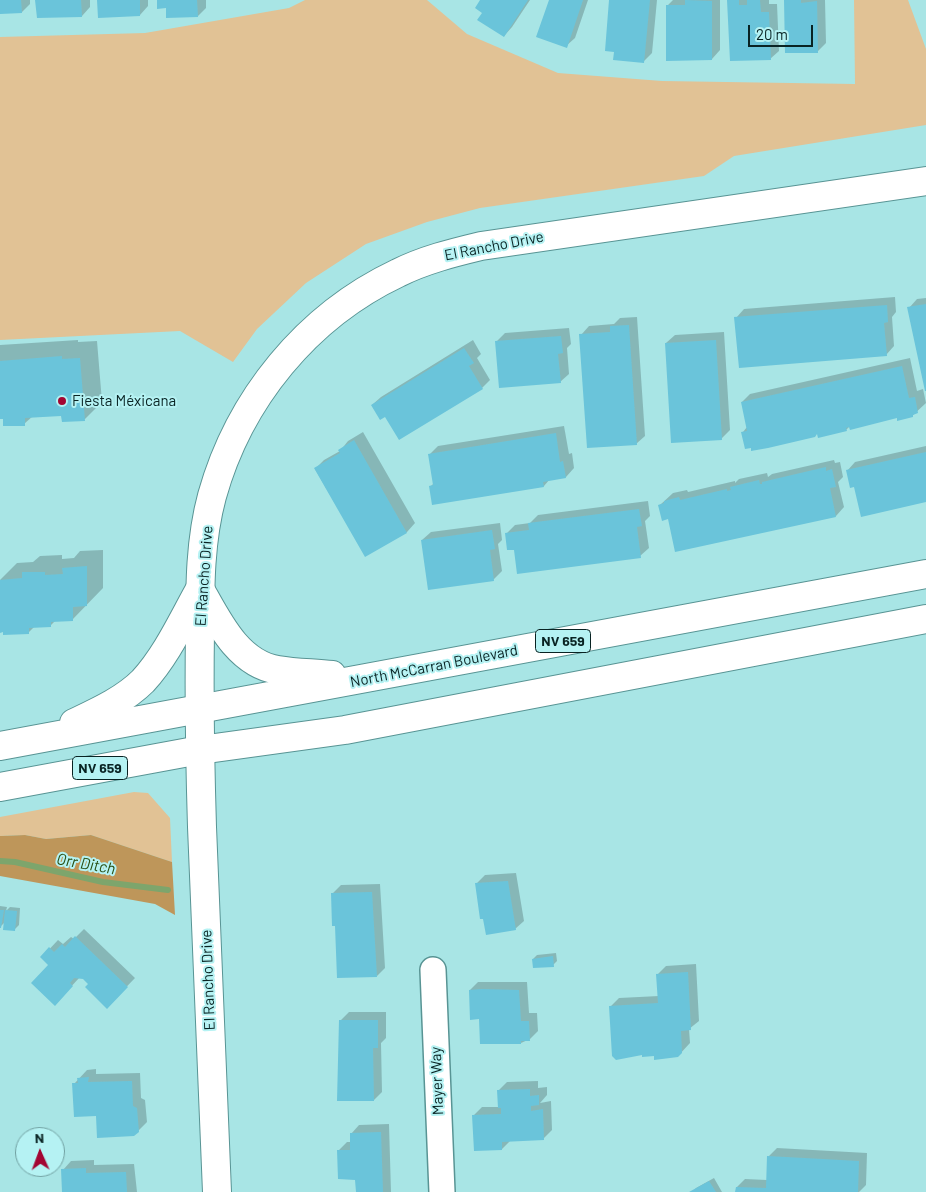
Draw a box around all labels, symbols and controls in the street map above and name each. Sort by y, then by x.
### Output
scale bar [751,15,816,47]
text: 20 m [756,25,788,43]
street label: El Rancho Drive [443,228,545,264]
place label: Fiesta Méxicana [72,392,176,410]
marker: Fiesta Méxicana [56,395,68,407]
street label: El Rancho Drive [192,525,216,627]
road number: NV 659 [536,630,590,652]
street label: North McCarran Boulevard [349,641,519,691]
road number: NV 659 [72,756,128,780]
water label: Orr Ditch [55,849,117,879]
street label: El Rancho Drive [197,929,219,1031]
street label: Mayer Way [427,1047,447,1115]
north arrow [15,1127,65,1177]
text: N [35,1129,44,1146]

